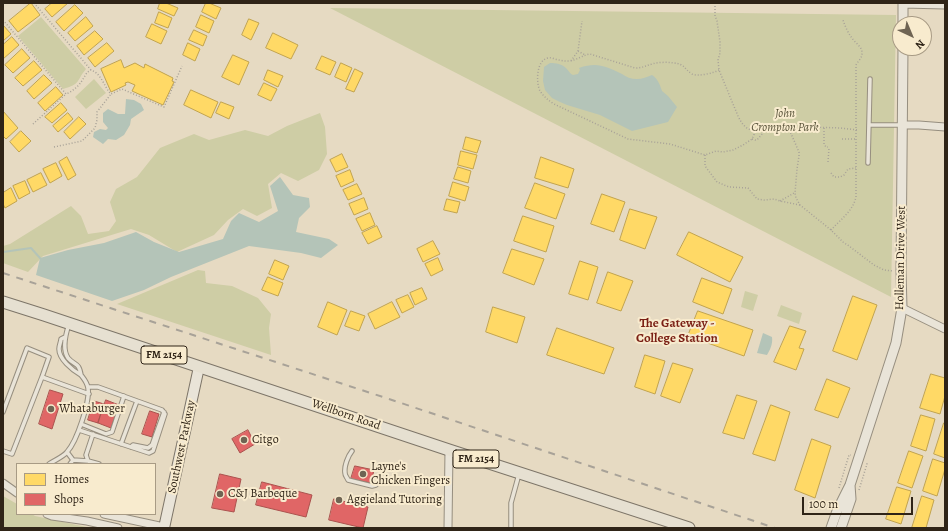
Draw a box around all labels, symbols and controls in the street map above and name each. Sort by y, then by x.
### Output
north arrow [892,16,932,56]
text: N [912,36,928,52]
park label: John Crompton Park [751,107,819,135]
street label: Holleman Drive West [893,206,909,310]
district label: The Gateway - College Station [636,316,718,347]
road number: FM 2154 [141,346,187,364]
street label: Wellborn Road [310,396,382,434]
street label: Southwest Parkway [165,399,199,495]
place label: Whataburger [59,402,125,416]
marker: Whataburger [46,404,56,414]
place label: Citgo [252,433,279,447]
marker: Citgo [239,435,249,445]
road number: FM 2154 [453,450,499,468]
place label: Layne's Chicken Fingers [371,460,450,488]
legend [16,463,156,515]
marker: Layne's Chicken Fingers [358,469,368,479]
text: Homes [54,471,89,487]
place label: C&J Barbeque [228,487,297,501]
marker: C&J Barbeque [215,489,225,499]
scale bar [804,489,915,515]
text: Shops [54,491,84,507]
place label: Aggieland Tutoring [347,493,442,507]
marker: Aggieland Tutoring [334,495,344,505]
text: 100 m [809,496,838,512]

